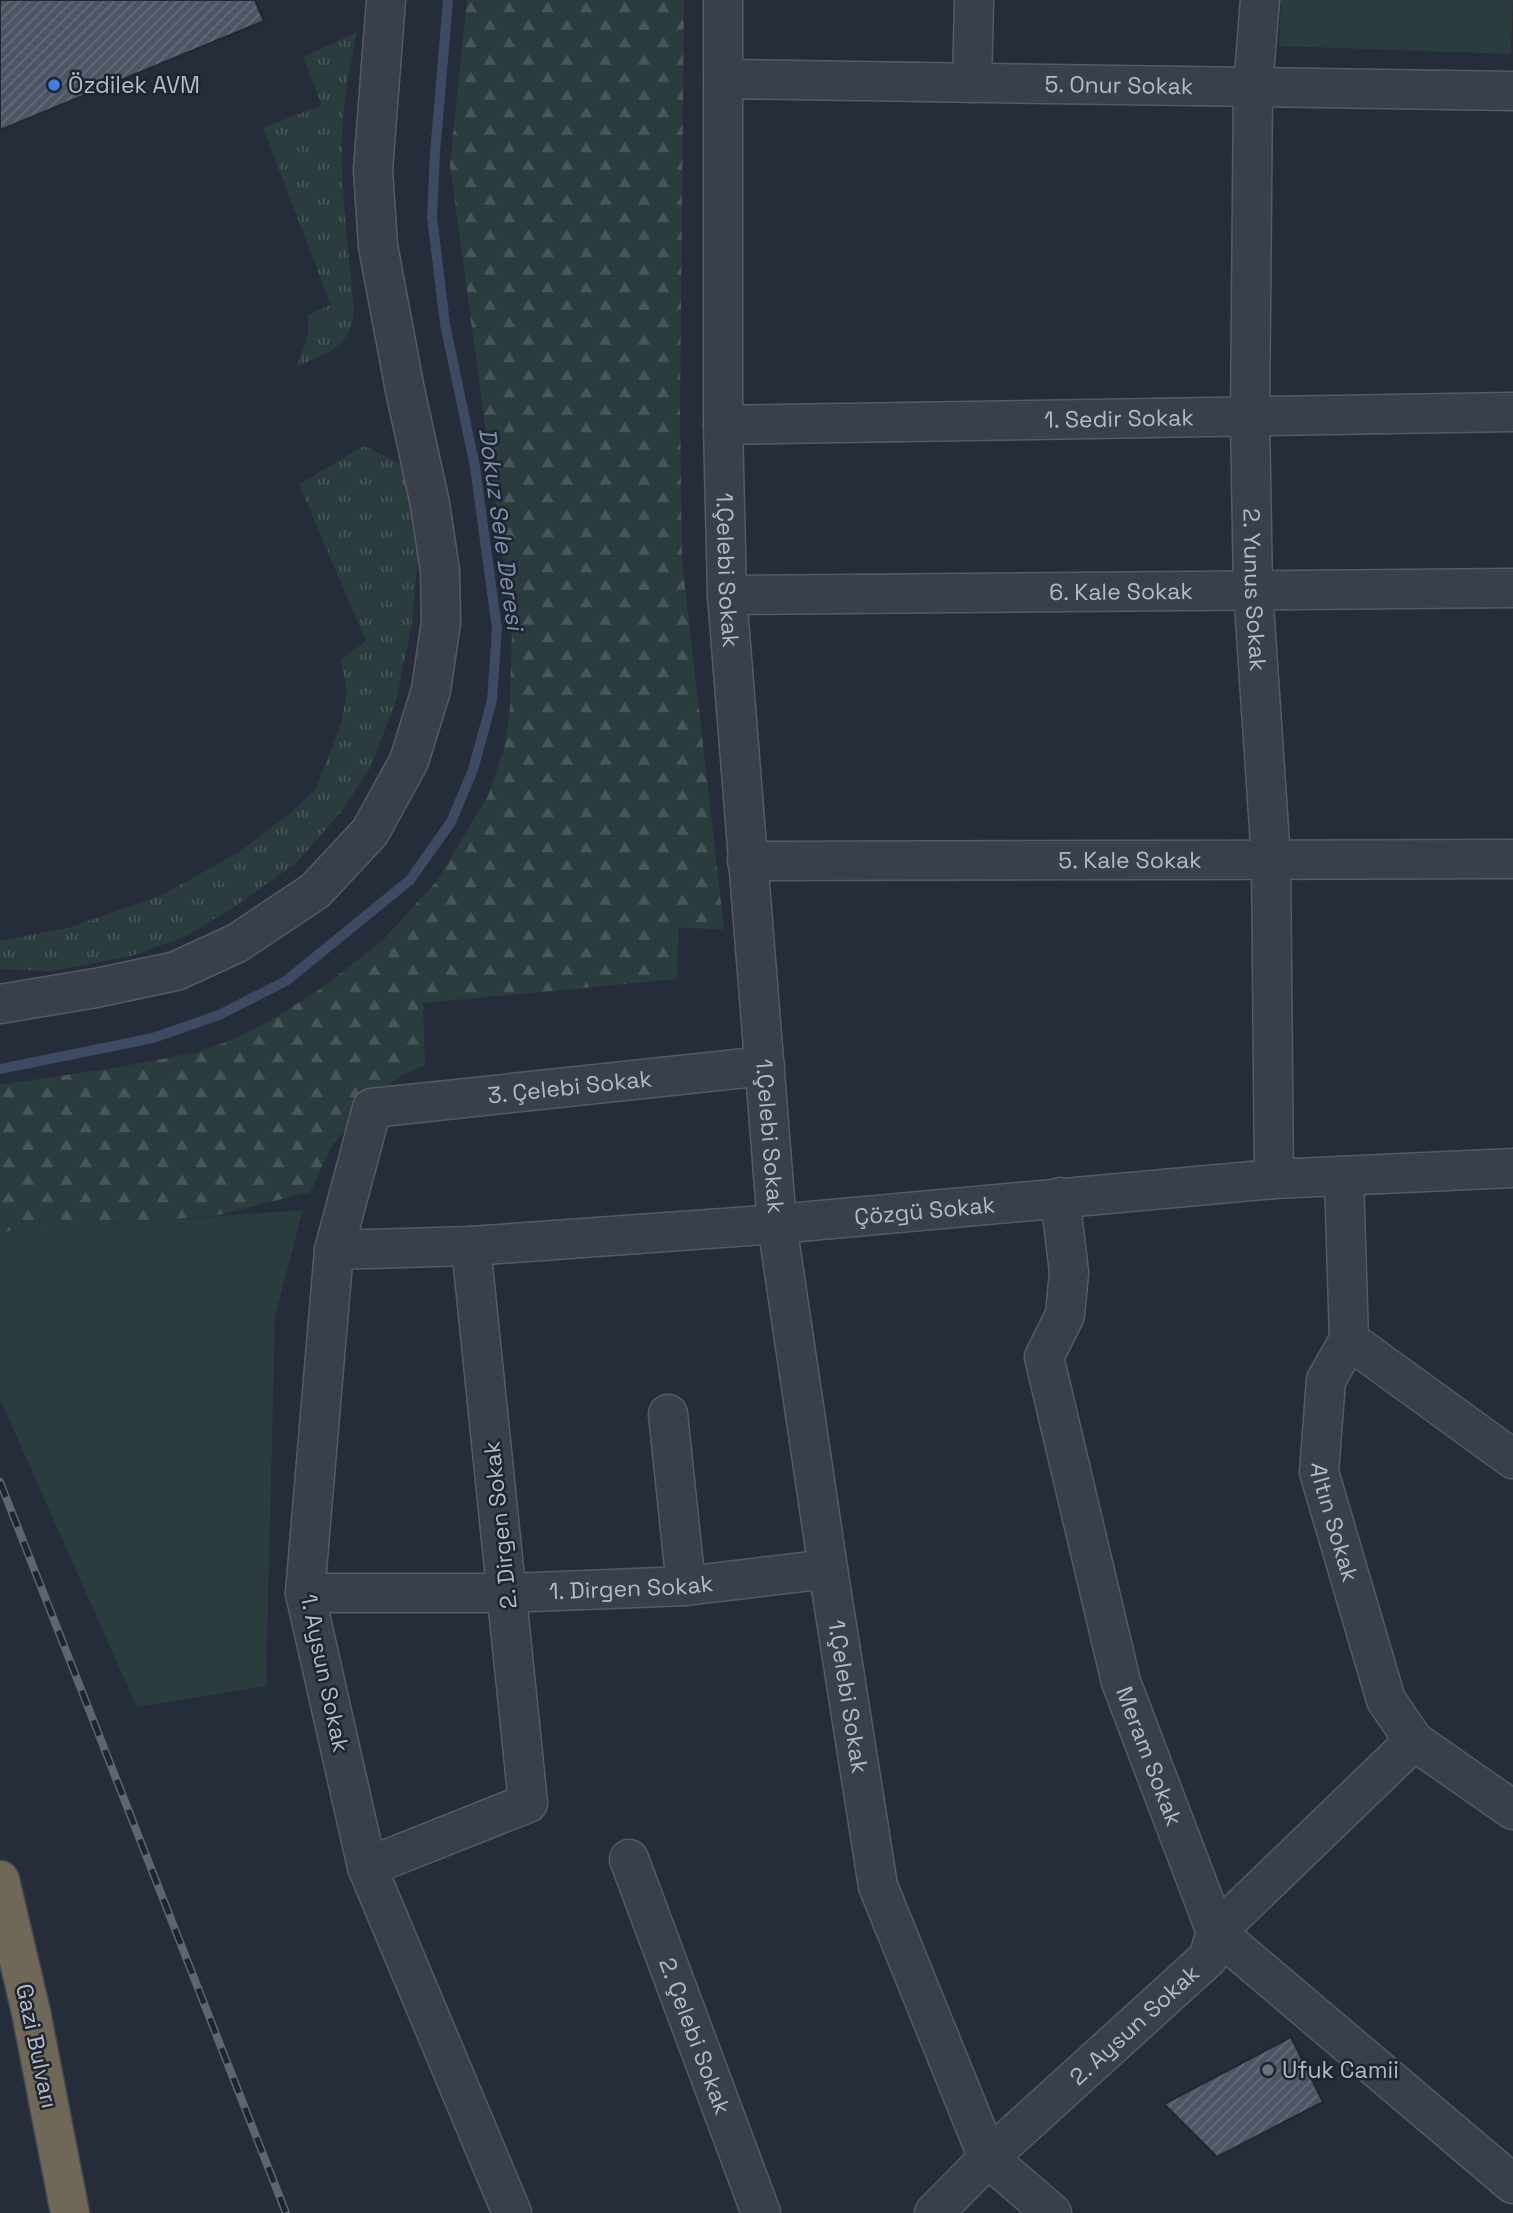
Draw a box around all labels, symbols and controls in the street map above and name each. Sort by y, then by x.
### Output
street label: 5. Onur Sokak [1044,69,1194,101]
place label: Özdilek AVM [68,70,200,100]
marker: Özdilek AVM [46,77,62,93]
street label: 1. Sedir Sokak [1044,402,1194,435]
water label: Dokuz Sele Deresi [472,426,531,635]
street label: 1.Çelebi Sokak [710,492,746,648]
street label: 2. Yunus Sokak [1237,508,1273,672]
street label: 6. Kale Sokak [1049,576,1193,607]
street label: 5. Kale Sokak [1058,845,1202,875]
street label: 1.Çelebi Sokak [749,1058,791,1215]
street label: 3. Çelebi Sokak [486,1063,653,1111]
street label: Çözgü Sokak [853,1189,996,1232]
street label: 2. Dirgen Sokak [476,1440,524,1610]
street label: Altın Sokak [1304,1462,1365,1585]
street label: 1. Dirgen Sokak [548,1568,715,1606]
street label: 1. Aysun Sokak [294,1591,356,1755]
street label: 1.Çelebi Sokak [821,1618,875,1776]
street label: Meram Sokak [1109,1682,1189,1830]
street label: 2. Çelebi Sokak [652,1954,738,2119]
street label: 2. Aysun Sokak [1063,1958,1206,2092]
street label: Gazi Bulvarı [9,1981,65,2111]
place label: Ufuk Camii [1282,2055,1399,2085]
marker: Ufuk Camii [1260,2062,1276,2078]

